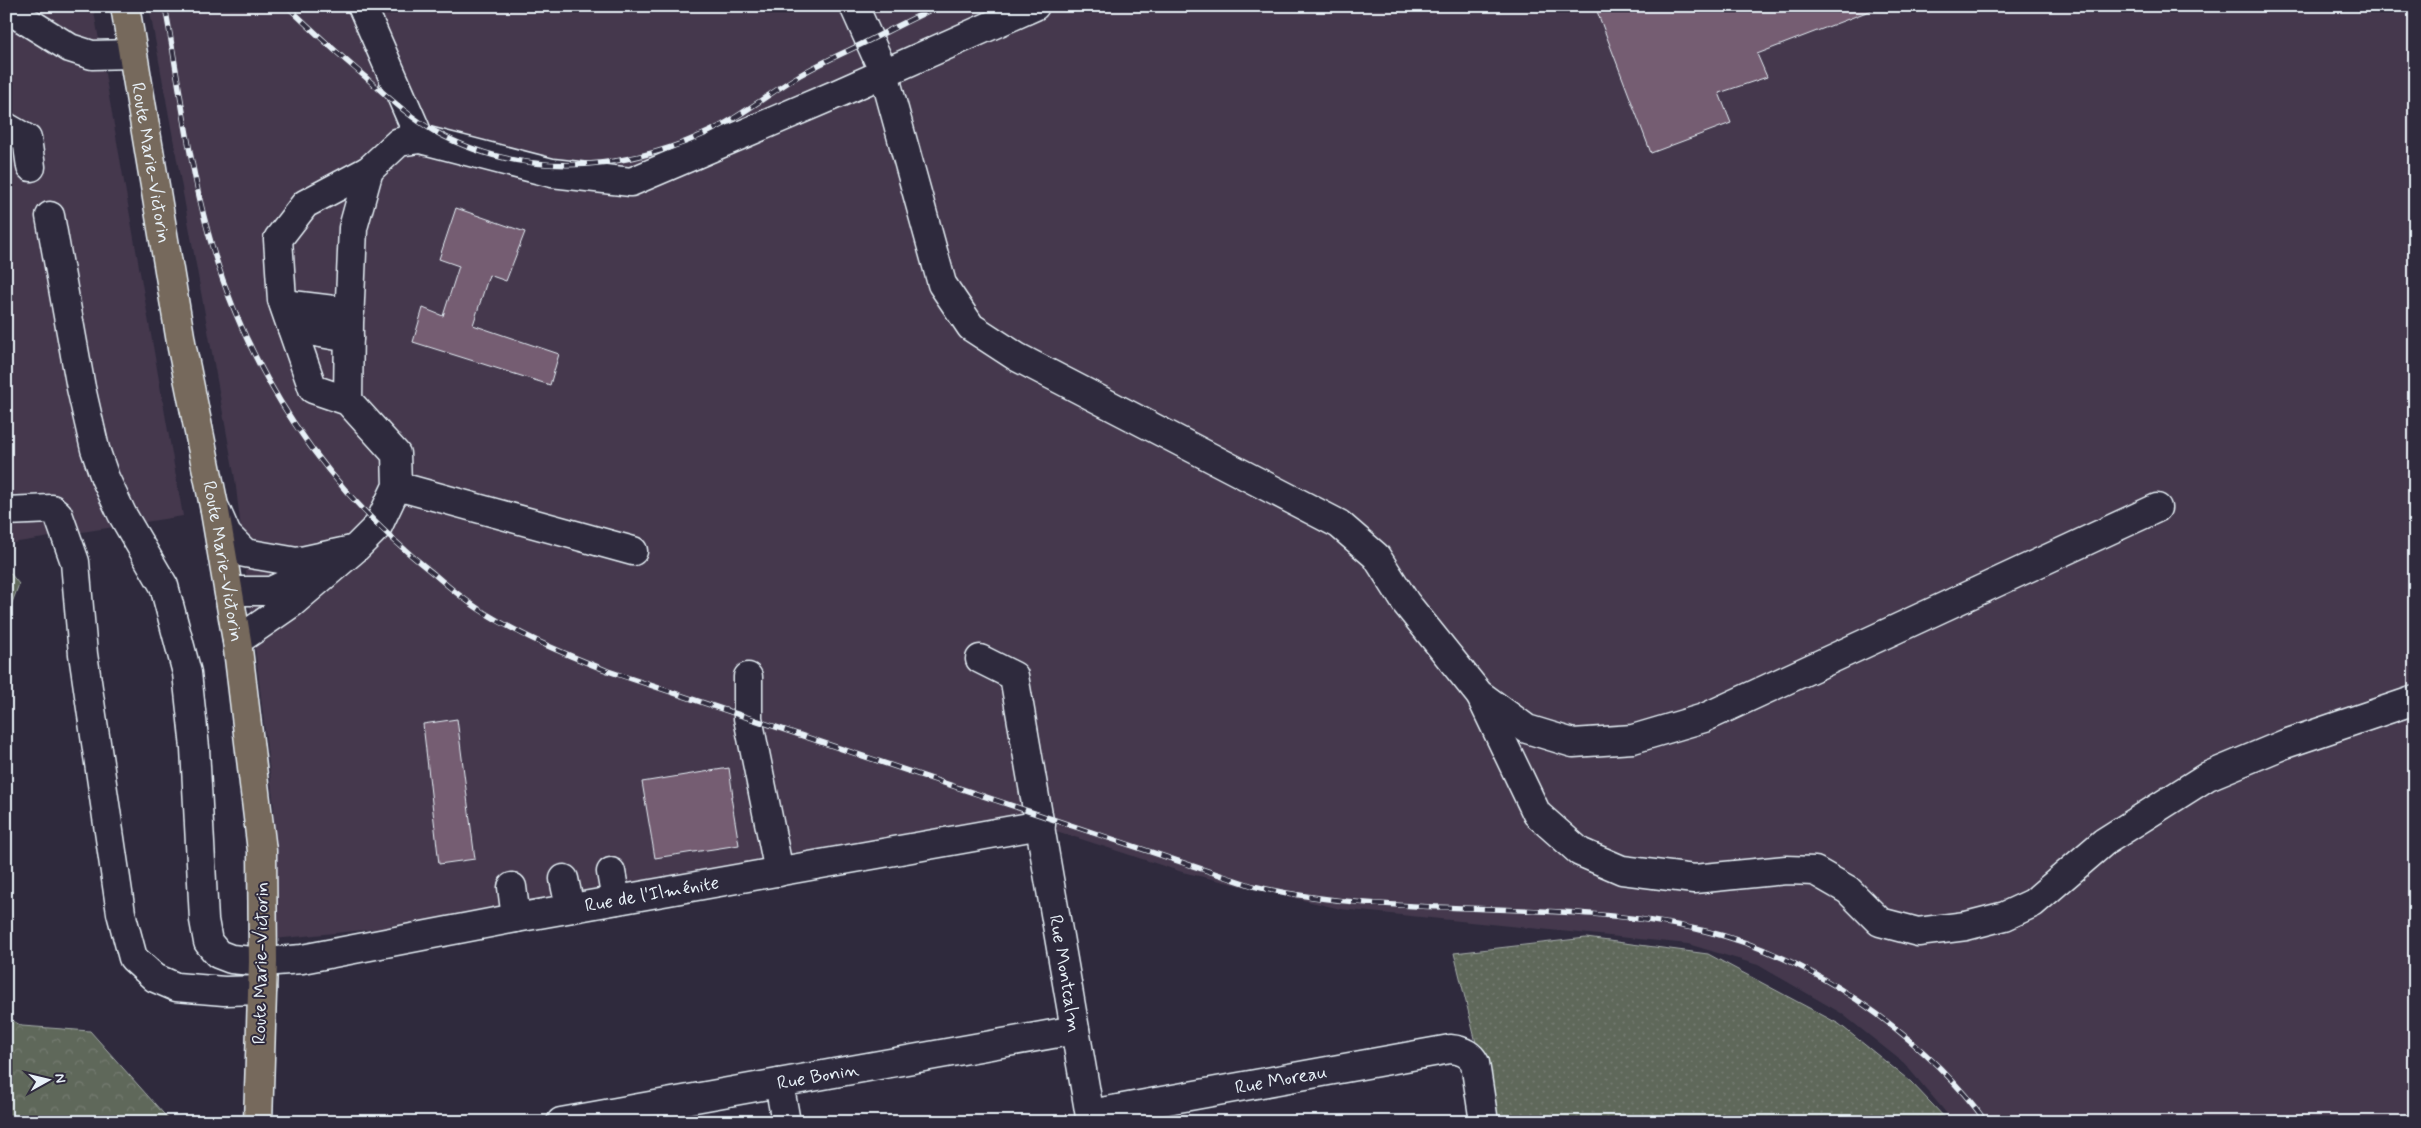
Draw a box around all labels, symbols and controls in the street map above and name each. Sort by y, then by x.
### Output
street label: Route Marie-Victorin [125,80,177,245]
street label: Route Marie-Victorin [197,479,249,644]
street label: Rue de l'Ilménite [583,870,721,918]
street label: Route Marie-Victorin [247,881,275,1045]
street label: Rue Montcalm [1043,913,1088,1034]
north arrow [22,1056,72,1106]
street label: Rue Bonin [775,1056,861,1096]
street label: Rue Moreau [1233,1059,1329,1100]
text: N [50,1072,69,1084]

